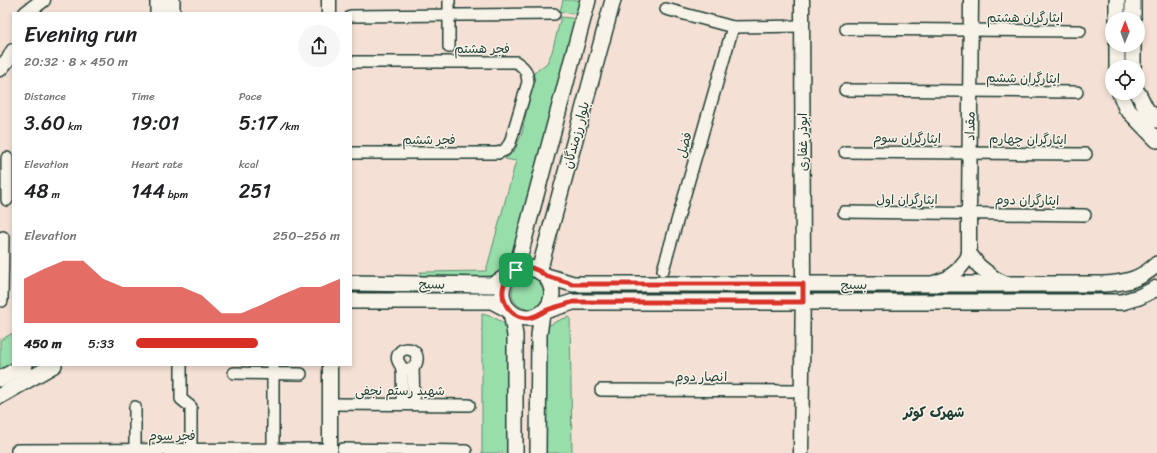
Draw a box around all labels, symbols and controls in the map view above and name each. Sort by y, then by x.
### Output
street label: ایثارگران هشتم [987,6,1063,29]
north arrow [1105,12,1145,52]
map controls [1105,12,1145,100]
text: Evening run [24,15,137,54]
button: share [298,25,340,67]
street label: فجر هشتم [454,37,510,60]
text: 20:32 · 8 × 450 m [24,50,128,73]
button: locate [1105,60,1145,100]
street label: ایثارگران ششم [986,66,1060,90]
text: Distance [24,87,66,106]
text: Time [131,87,155,106]
text: Pace [239,87,262,106]
street label: بلوار رزمندگان [556,99,596,171]
text: 3.60 [24,106,65,141]
text: 19:01 [131,106,179,141]
text: 5:17 [239,106,277,141]
street label: مقداد [958,111,982,141]
street label: ابوذر غفاری [791,113,814,171]
text: km [65,117,82,136]
text: /km [277,117,300,136]
street label: ایثارگران سوم [873,126,941,150]
street label: ایثارگران چهارم [989,127,1067,151]
street label: فجر ششم [402,128,456,151]
street label: فضل [669,129,699,161]
text: Elevation [24,155,69,174]
text: Heart rate [131,155,183,174]
text: kcal [239,155,259,174]
text: 48 [24,174,49,209]
text: 144 [131,174,165,209]
text: 251 [239,174,271,209]
text: m [49,185,60,204]
text: bpm [165,185,188,204]
street label: ایثارگران اول [876,188,938,211]
street label: ایثارگران دوم [995,188,1059,212]
text: Elevation [24,224,77,247]
text: 250–256 m [273,224,340,247]
pin [499,253,533,287]
icon: arrive [505,259,527,281]
street label: بسیج [419,272,445,296]
street label: بسیج [841,273,867,296]
text: 450 m [24,332,62,355]
text: 5:33 [88,332,114,355]
street label: انصار دوم [675,365,727,388]
street label: شهید رستم نجفی [355,379,445,402]
district label: شهرک کوثر [902,400,964,425]
street label: فجر سوم [148,424,196,447]

